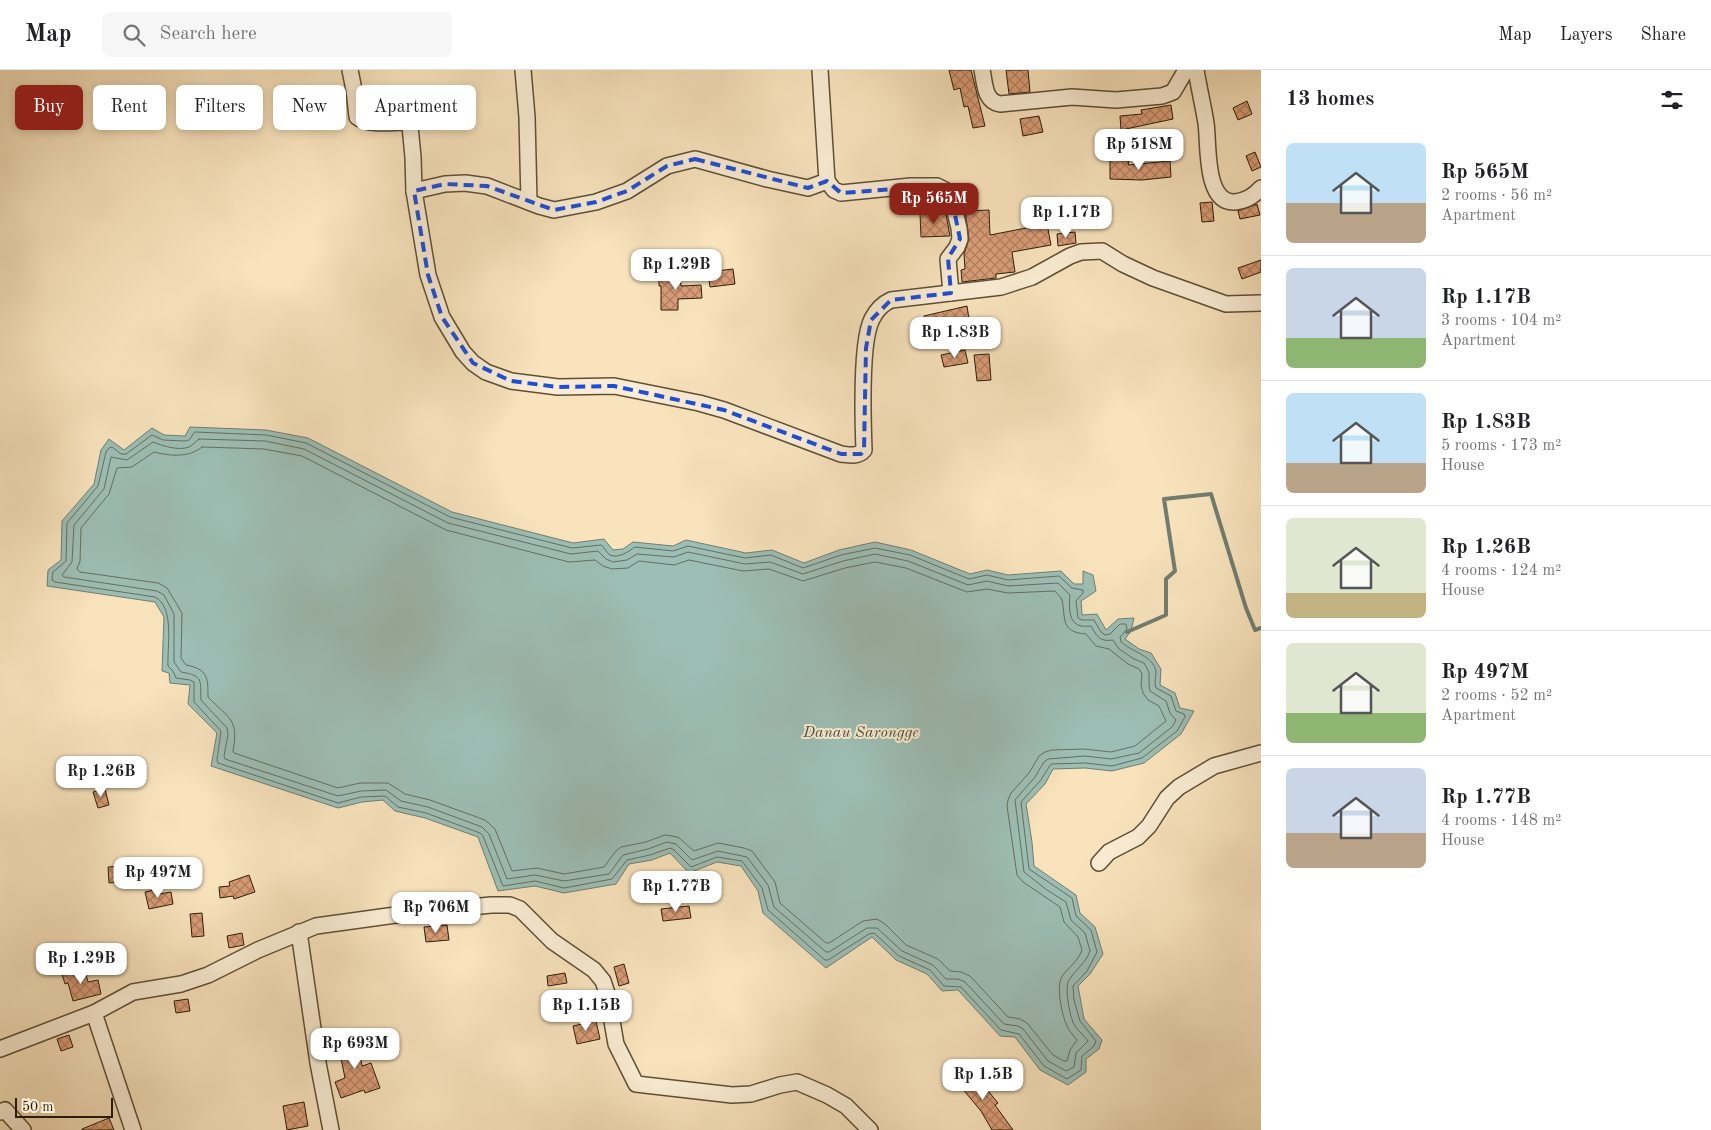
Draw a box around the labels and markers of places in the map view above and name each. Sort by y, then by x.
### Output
pin: Rp 518M [1093,128,1185,171]
pin: Rp 565M [888,182,980,225]
pin: Rp 1.17B [1014,196,1118,239]
pin: Rp 1.29B [624,248,728,291]
pin: Rp 1.83B [903,316,1007,359]
pin: Rp 1.26B [49,756,153,798]
pin: Rp 497M [112,856,204,899]
pin: Rp 1.77B [624,870,728,913]
pin: Rp 706M [390,892,482,934]
pin: Rp 1.29B [29,942,133,985]
pin: Rp 1.15B [534,990,638,1032]
pin: Rp 693M [309,1028,401,1070]
pin: Rp 1.5B [937,1058,1029,1101]

